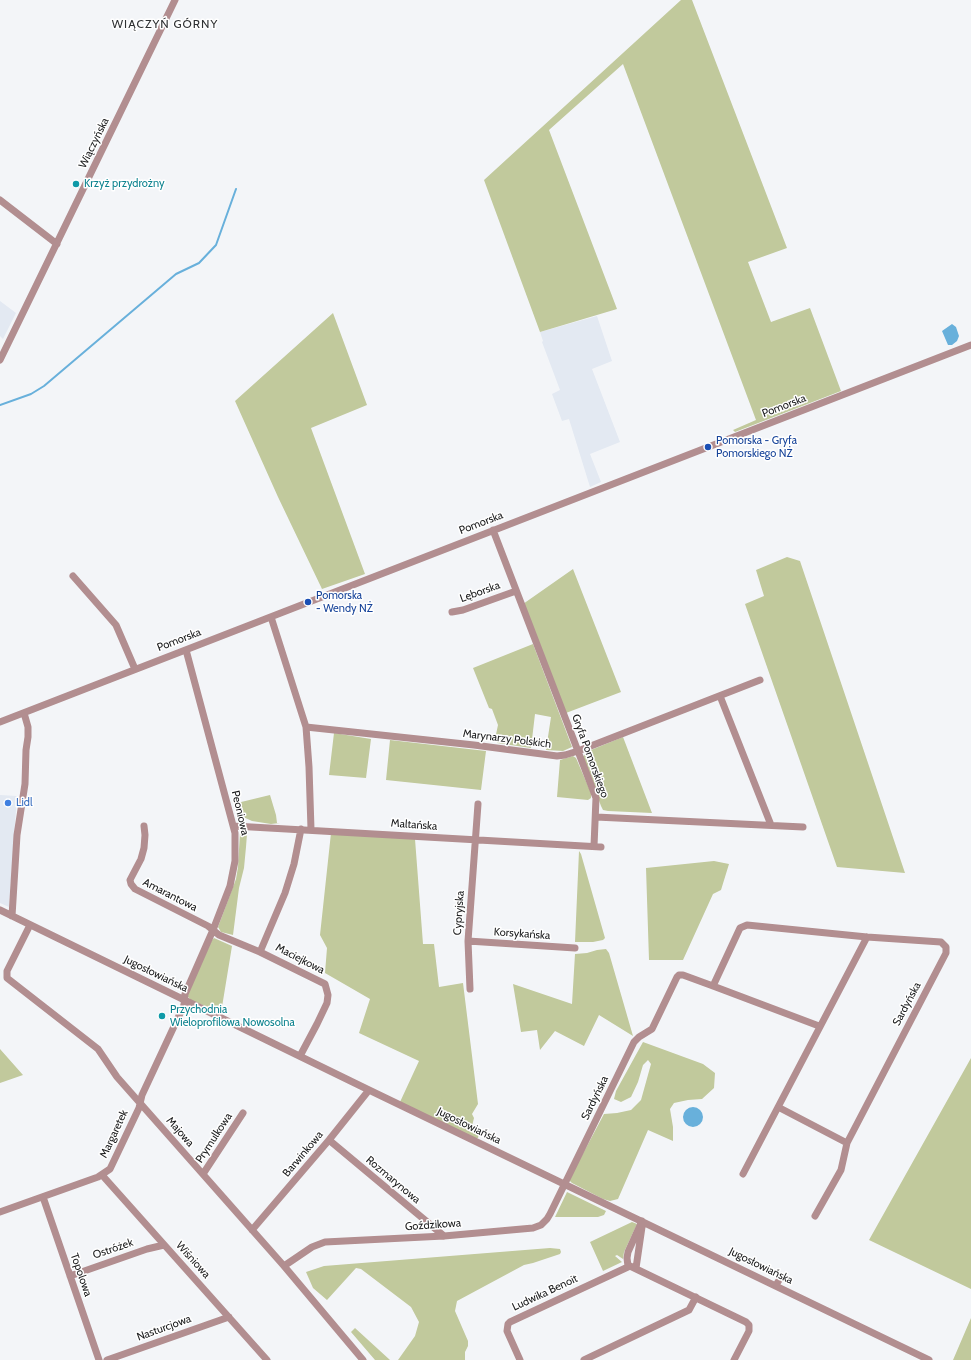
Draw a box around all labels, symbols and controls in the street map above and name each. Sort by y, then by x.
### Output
district label: WIĄCZYŃ GÓRNY [112,17,218,31]
street label: Wiączyńska [76,116,112,170]
place label: Krzyż przydrożny [84,177,165,191]
marker: Krzyż przydrożny [71,179,81,189]
street label: Pomorska [760,392,808,420]
place label: Pomorska - Gryfa Pomorskiego NŻ [716,434,797,460]
marker: Pomorska - Gryfa Pomorskiego NŻ [703,442,713,452]
street label: Pomorska [457,509,505,537]
street label: Lęborska [458,579,502,605]
place label: Pomorska - Wendy NŻ [316,589,373,615]
marker: Pomorska - Wendy NŻ [303,597,313,607]
street label: Pomorska [155,626,203,654]
street label: Gryfa Pomorskiego [569,712,611,800]
street label: Marynarzy Polskich [462,727,552,751]
street label: Peoniowa [228,789,252,837]
place label: Lidl [16,796,33,810]
marker: Lidl [3,798,13,808]
street label: Maltańska [390,817,438,833]
street label: Amarantowa [141,876,199,914]
street label: Cypryjska [451,890,467,936]
street label: Korsykańska [493,925,551,943]
street label: Maciejkowa [273,941,327,977]
street label: Jugosłowiańska [122,953,190,995]
street label: Sardyńska [890,980,924,1028]
place label: Przychodnia Wieloprofilowa Nowosolna [170,1003,295,1029]
marker: Przychodnia Wieloprofilowa Nowosolna [157,1011,167,1021]
street label: Sardyńska [579,1074,611,1122]
street label: Jugosłowiańska [435,1105,503,1147]
street label: Margaretek [97,1108,131,1160]
street label: Prymulkowa [193,1110,235,1166]
street label: Majowa [163,1114,197,1150]
street label: Barwinkowa [280,1128,326,1180]
street label: Rozmarynowa [363,1153,423,1207]
street label: Goździkowa [405,1216,461,1234]
street label: Ostróżek [91,1236,135,1262]
street label: Wiśniowa [173,1239,213,1281]
street label: Jugosłowiańska [727,1245,795,1287]
street label: Topolowa [67,1252,95,1298]
street label: Ludwika Benoit [510,1272,580,1314]
street label: Nasturcjowa [135,1312,193,1344]

